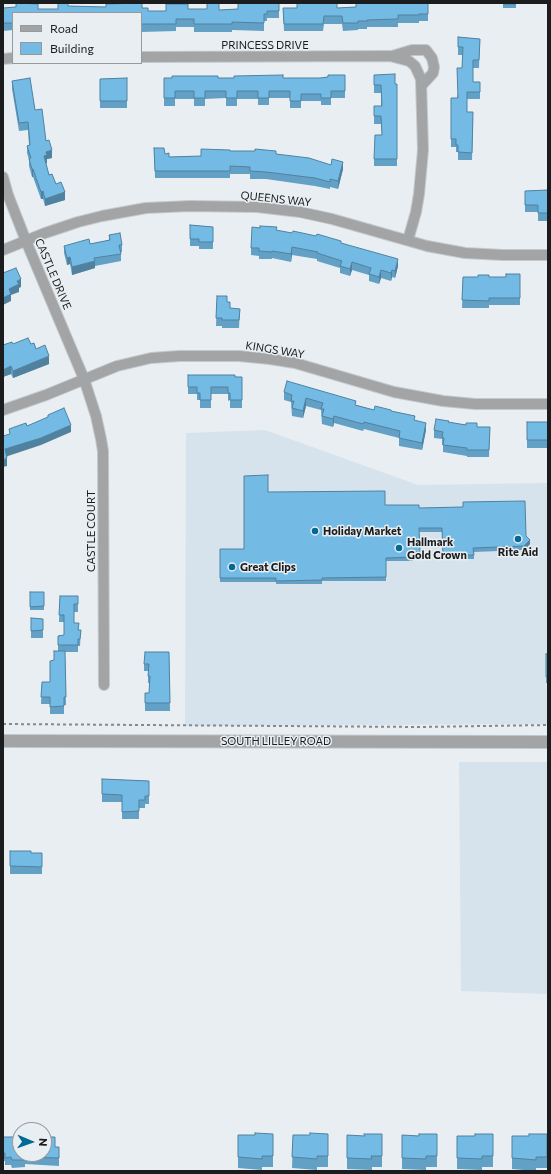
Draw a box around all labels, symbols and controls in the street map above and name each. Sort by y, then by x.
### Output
legend [12,12,142,64]
text: Road [50,21,78,35]
street label: PRINCESS DRIVE [221,38,309,52]
text: Building [50,41,94,55]
street label: QUEENS WAY [240,189,312,209]
street label: CASTLE DRIVE [32,236,74,312]
street label: KINGS WAY [245,339,305,361]
street label: CASTLE COURT [84,490,98,572]
place label: Holiday Market [323,524,401,538]
marker: Holiday Market [310,526,320,536]
marker: Rite Aid [513,534,523,544]
place label: Hallmark Gold Crown [407,535,467,561]
marker: Hallmark Gold Crown [394,543,404,553]
place label: Rite Aid [498,545,538,559]
place label: Great Clips [240,560,296,574]
marker: Great Clips [227,562,237,572]
street label: SOUTH LILLEY ROAD [221,734,331,748]
north arrow [12,1122,52,1162]
text: N [37,1138,50,1147]

